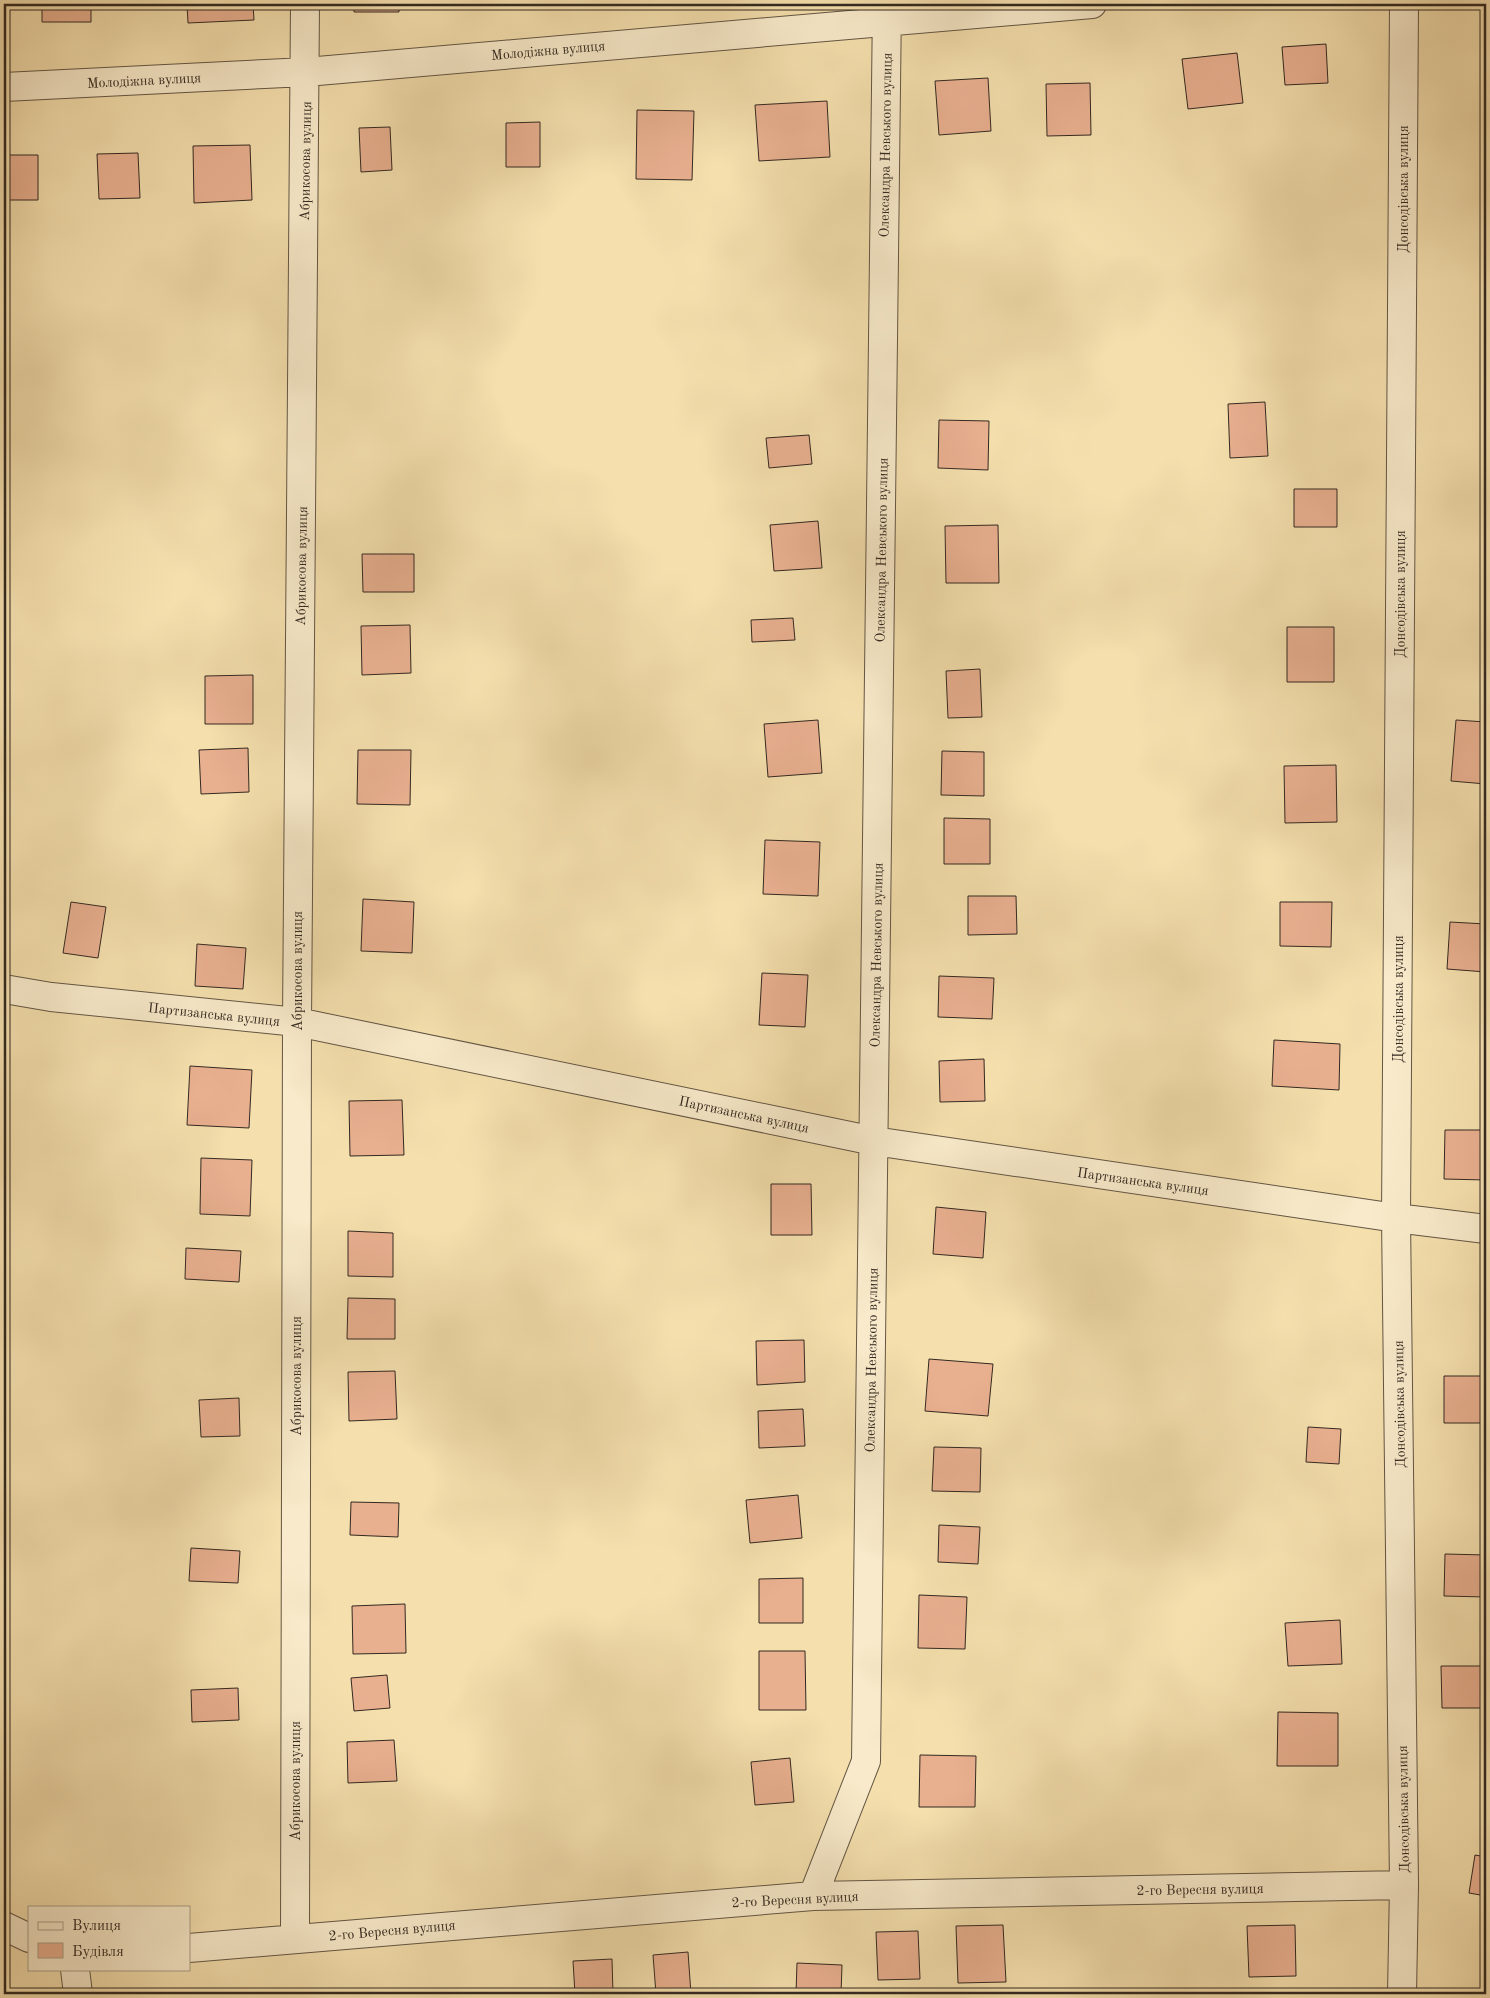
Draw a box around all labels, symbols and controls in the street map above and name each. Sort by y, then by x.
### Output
street label: Молодіжна вулиця [490,39,606,63]
street label: Олександра Невського вулиця [877,53,895,237]
street label: Молодіжна вулиця [87,71,202,91]
street label: Абрикосова вулиця [298,101,314,221]
street label: Донсодівська вулиця [1397,125,1411,253]
street label: Олександра Невського вулиця [873,458,891,642]
street label: Абрикосова вулиця [294,506,310,626]
street label: Донсодівська вулиця [1394,530,1408,658]
street label: Олександра Невського вулиця [868,863,886,1047]
street label: Абрикосова вулиця [291,911,305,1031]
street label: Донсодівська вулиця [1392,935,1406,1063]
street label: Партизанська вулиця [147,1001,281,1029]
street label: Партизанська вулиця [677,1094,810,1136]
street label: Партизанська вулиця [1076,1166,1210,1198]
street label: Олександра Невського вулиця [863,1268,881,1452]
street label: Абрикосова вулиця [290,1316,304,1436]
street label: Донсодівська вулиця [1392,1340,1408,1468]
street label: Абрикосова вулиця [289,1721,303,1841]
street label: Донсодівська вулиця [1396,1745,1412,1873]
street label: 2-го Вересня вулиця [1136,1882,1264,1898]
street label: 2-го Вересня вулиця [731,1890,859,1910]
legend [28,1906,190,1970]
street label: 2-го Вересня вулиця [328,1918,456,1944]
text: Вулиця [72,1919,121,1934]
text: Будівля [72,1945,124,1960]

